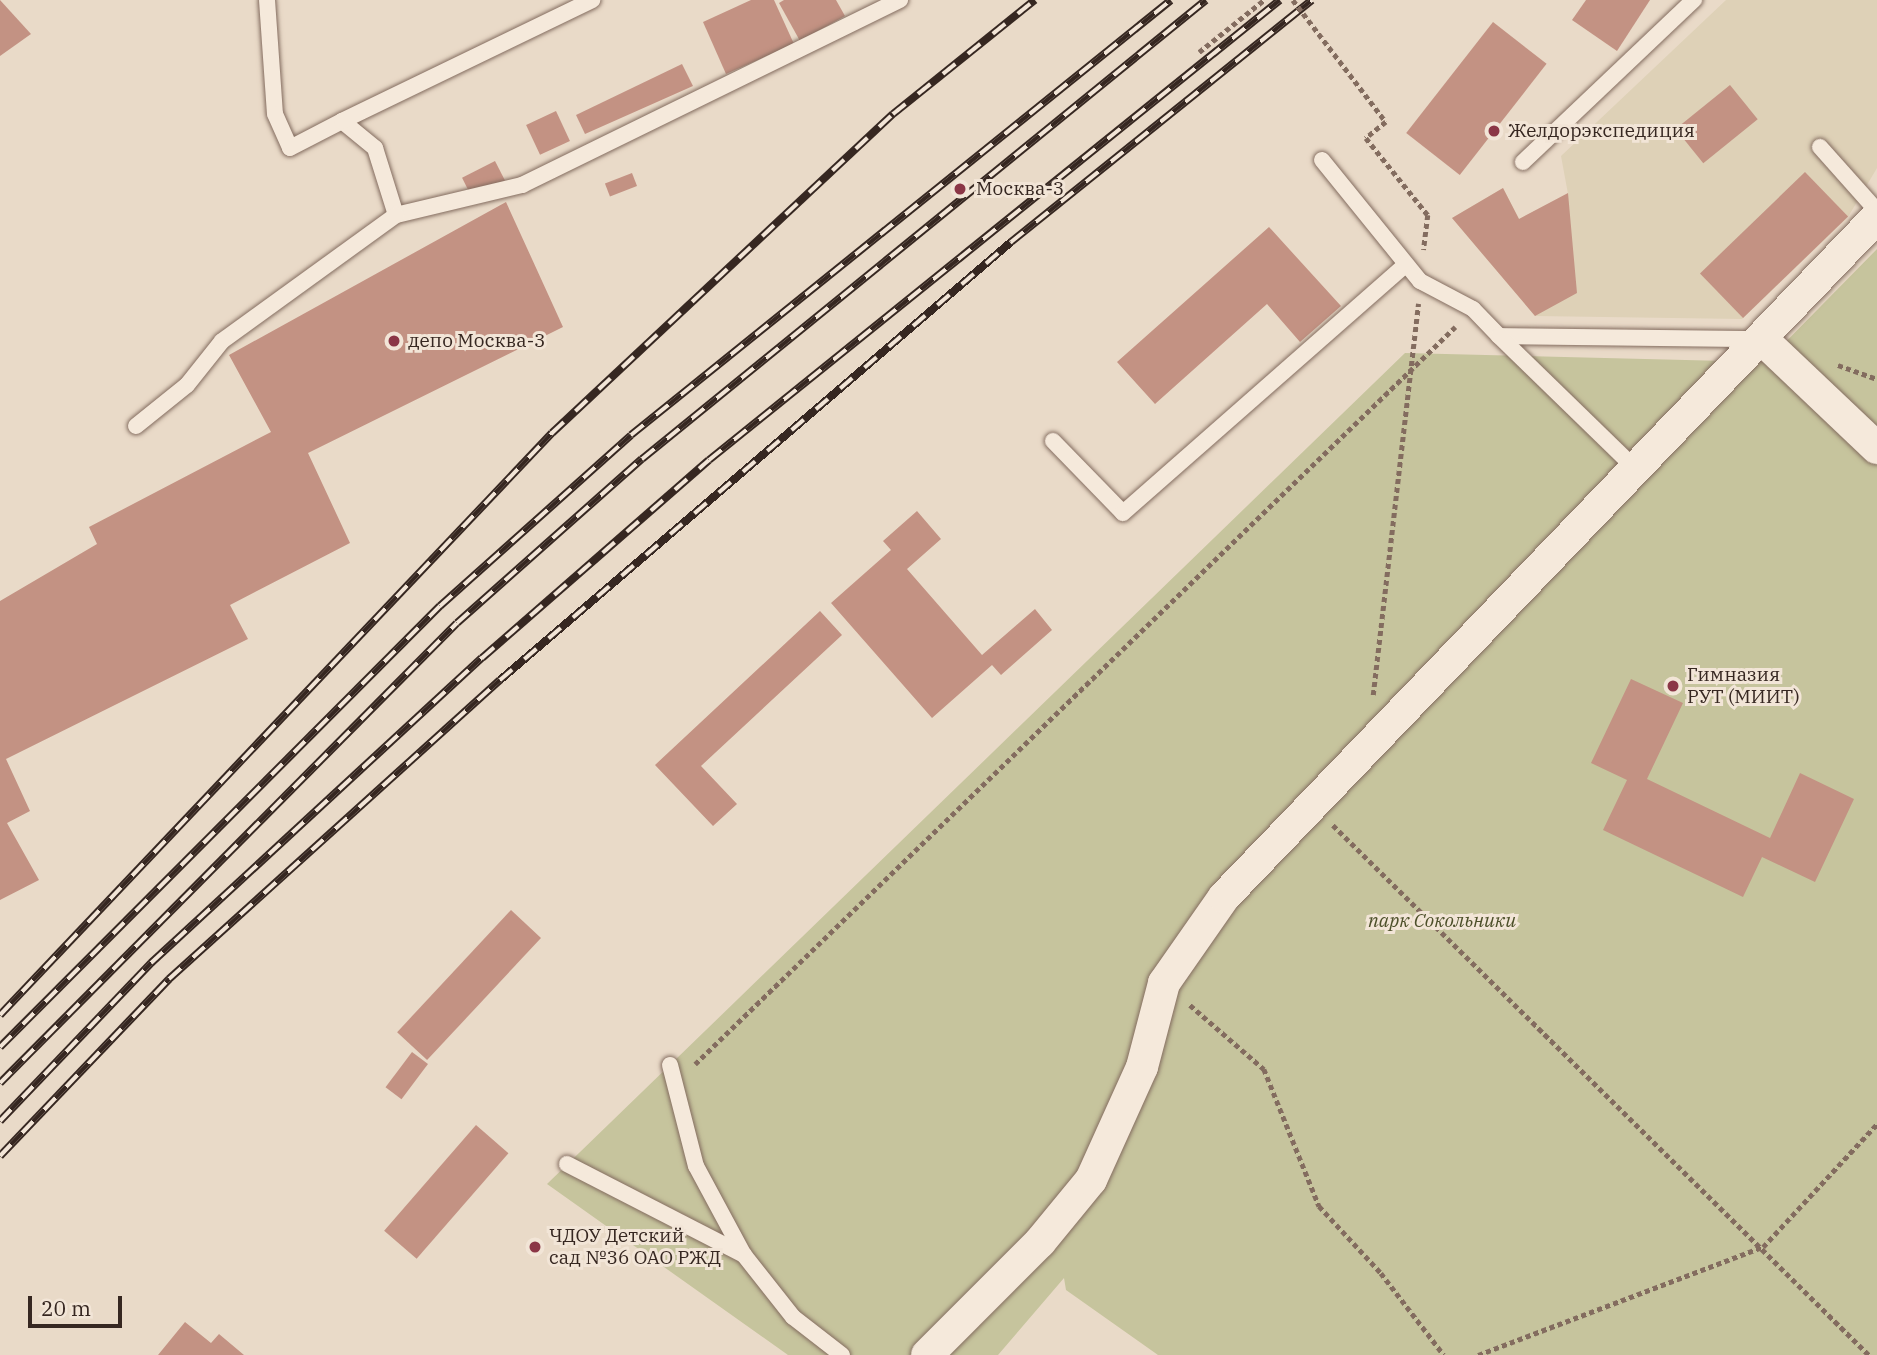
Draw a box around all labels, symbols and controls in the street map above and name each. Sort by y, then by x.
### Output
place label: Желдорэкспедиция [1508,120,1695,142]
marker: Желдорэкспедиция [1486,123,1502,139]
place label: Москва-3 [976,178,1064,200]
marker: Москва-3 [950,179,970,199]
place label: депо Москва-3 [408,330,546,352]
marker: депо Москва-3 [386,333,402,349]
place label: Гимназия РУТ (МИИТ) [1687,664,1800,708]
marker: Гимназия РУТ (МИИТ) [1665,678,1681,694]
park label: парк Сокольники [1368,910,1516,932]
place label: ЧДОУ Детский сад №36 ОАО РЖД [549,1225,721,1269]
marker: ЧДОУ Детский сад №36 ОАО РЖД [527,1239,543,1255]
scale bar [32,1282,126,1326]
text: 20 m [41,1294,91,1322]

